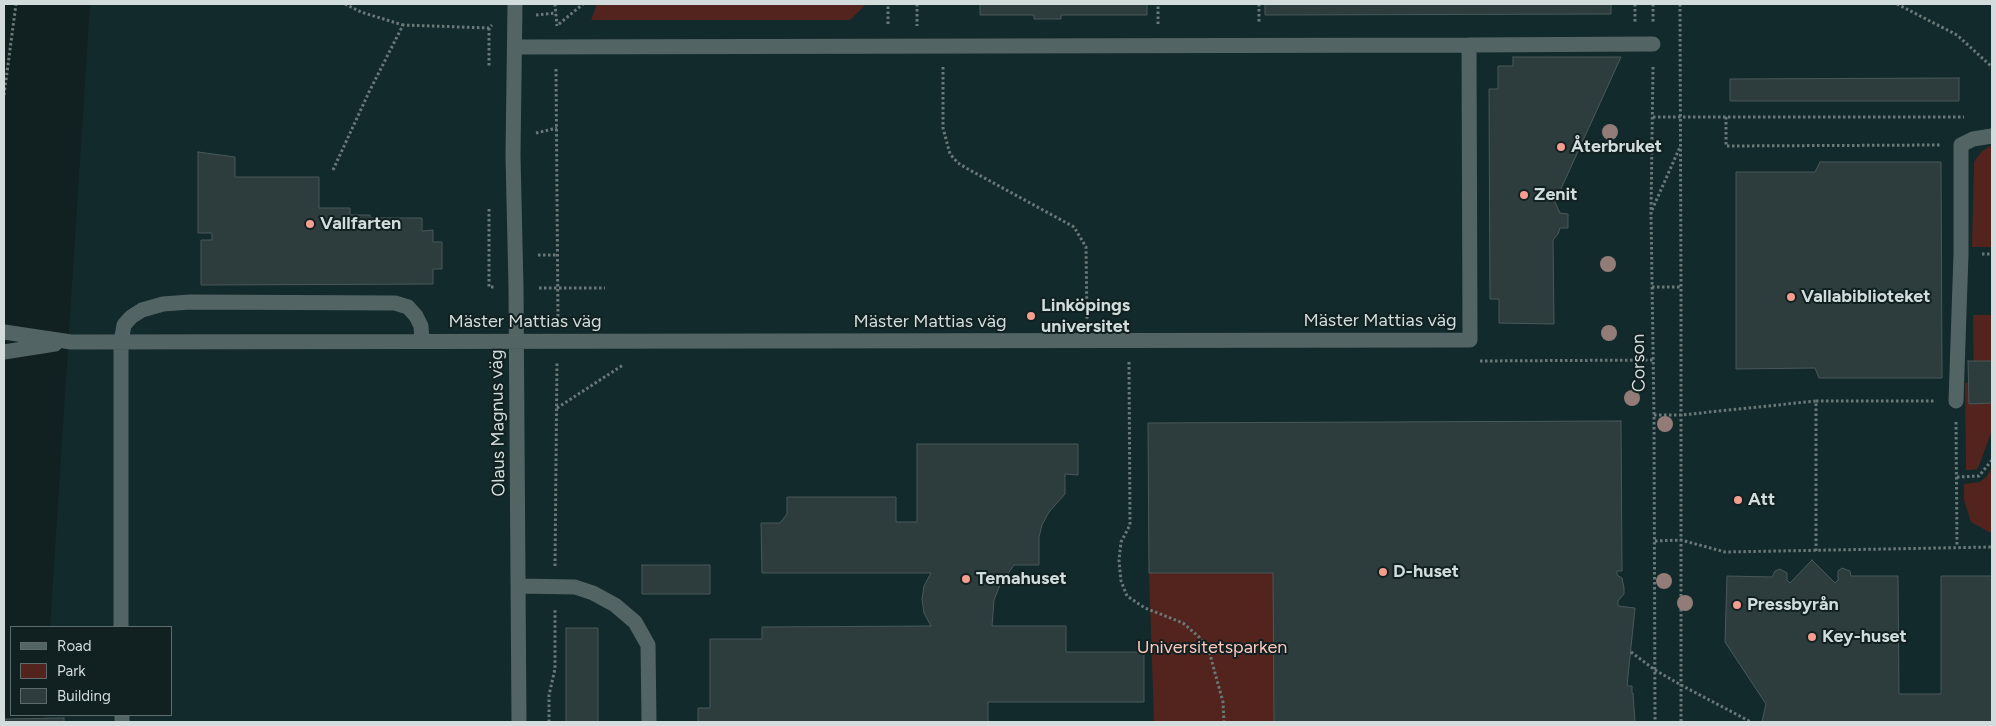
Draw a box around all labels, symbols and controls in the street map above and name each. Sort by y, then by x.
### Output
place label: Återbruket [1571,136,1662,158]
marker: Återbruket [1555,141,1567,153]
place label: Zenit [1534,184,1578,206]
marker: Zenit [1518,189,1530,201]
place label: Vallfarten [320,213,401,235]
marker: Vallfarten [304,218,316,230]
place label: Vallabiblioteket [1801,286,1931,308]
marker: Vallabiblioteket [1785,291,1797,303]
place label: Linköpings universitet [1041,295,1130,338]
marker: Linköpings universitet [1025,310,1037,322]
street label: Mäster Mattias väg [1303,310,1457,332]
street label: Mäster Mattias väg [448,311,602,333]
street label: Mäster Mattias väg [853,311,1007,333]
street label: Corson [1628,334,1650,392]
street label: Olaus Magnus väg [486,349,510,497]
place label: Att [1748,489,1775,511]
marker: Att [1732,494,1744,506]
place label: D-huset [1393,561,1459,583]
marker: D-huset [1377,566,1389,578]
place label: Temahuset [976,568,1067,590]
marker: Temahuset [960,573,972,585]
place label: Pressbyrån [1747,594,1839,616]
marker: Pressbyrån [1731,599,1743,611]
legend [10,626,172,716]
place label: Key-huset [1822,626,1907,648]
marker: Key-huset [1806,631,1818,643]
text: Road [57,637,92,655]
park label: Universitetsparken [1137,637,1287,659]
text: Park [57,662,86,680]
text: Building [57,687,111,705]

